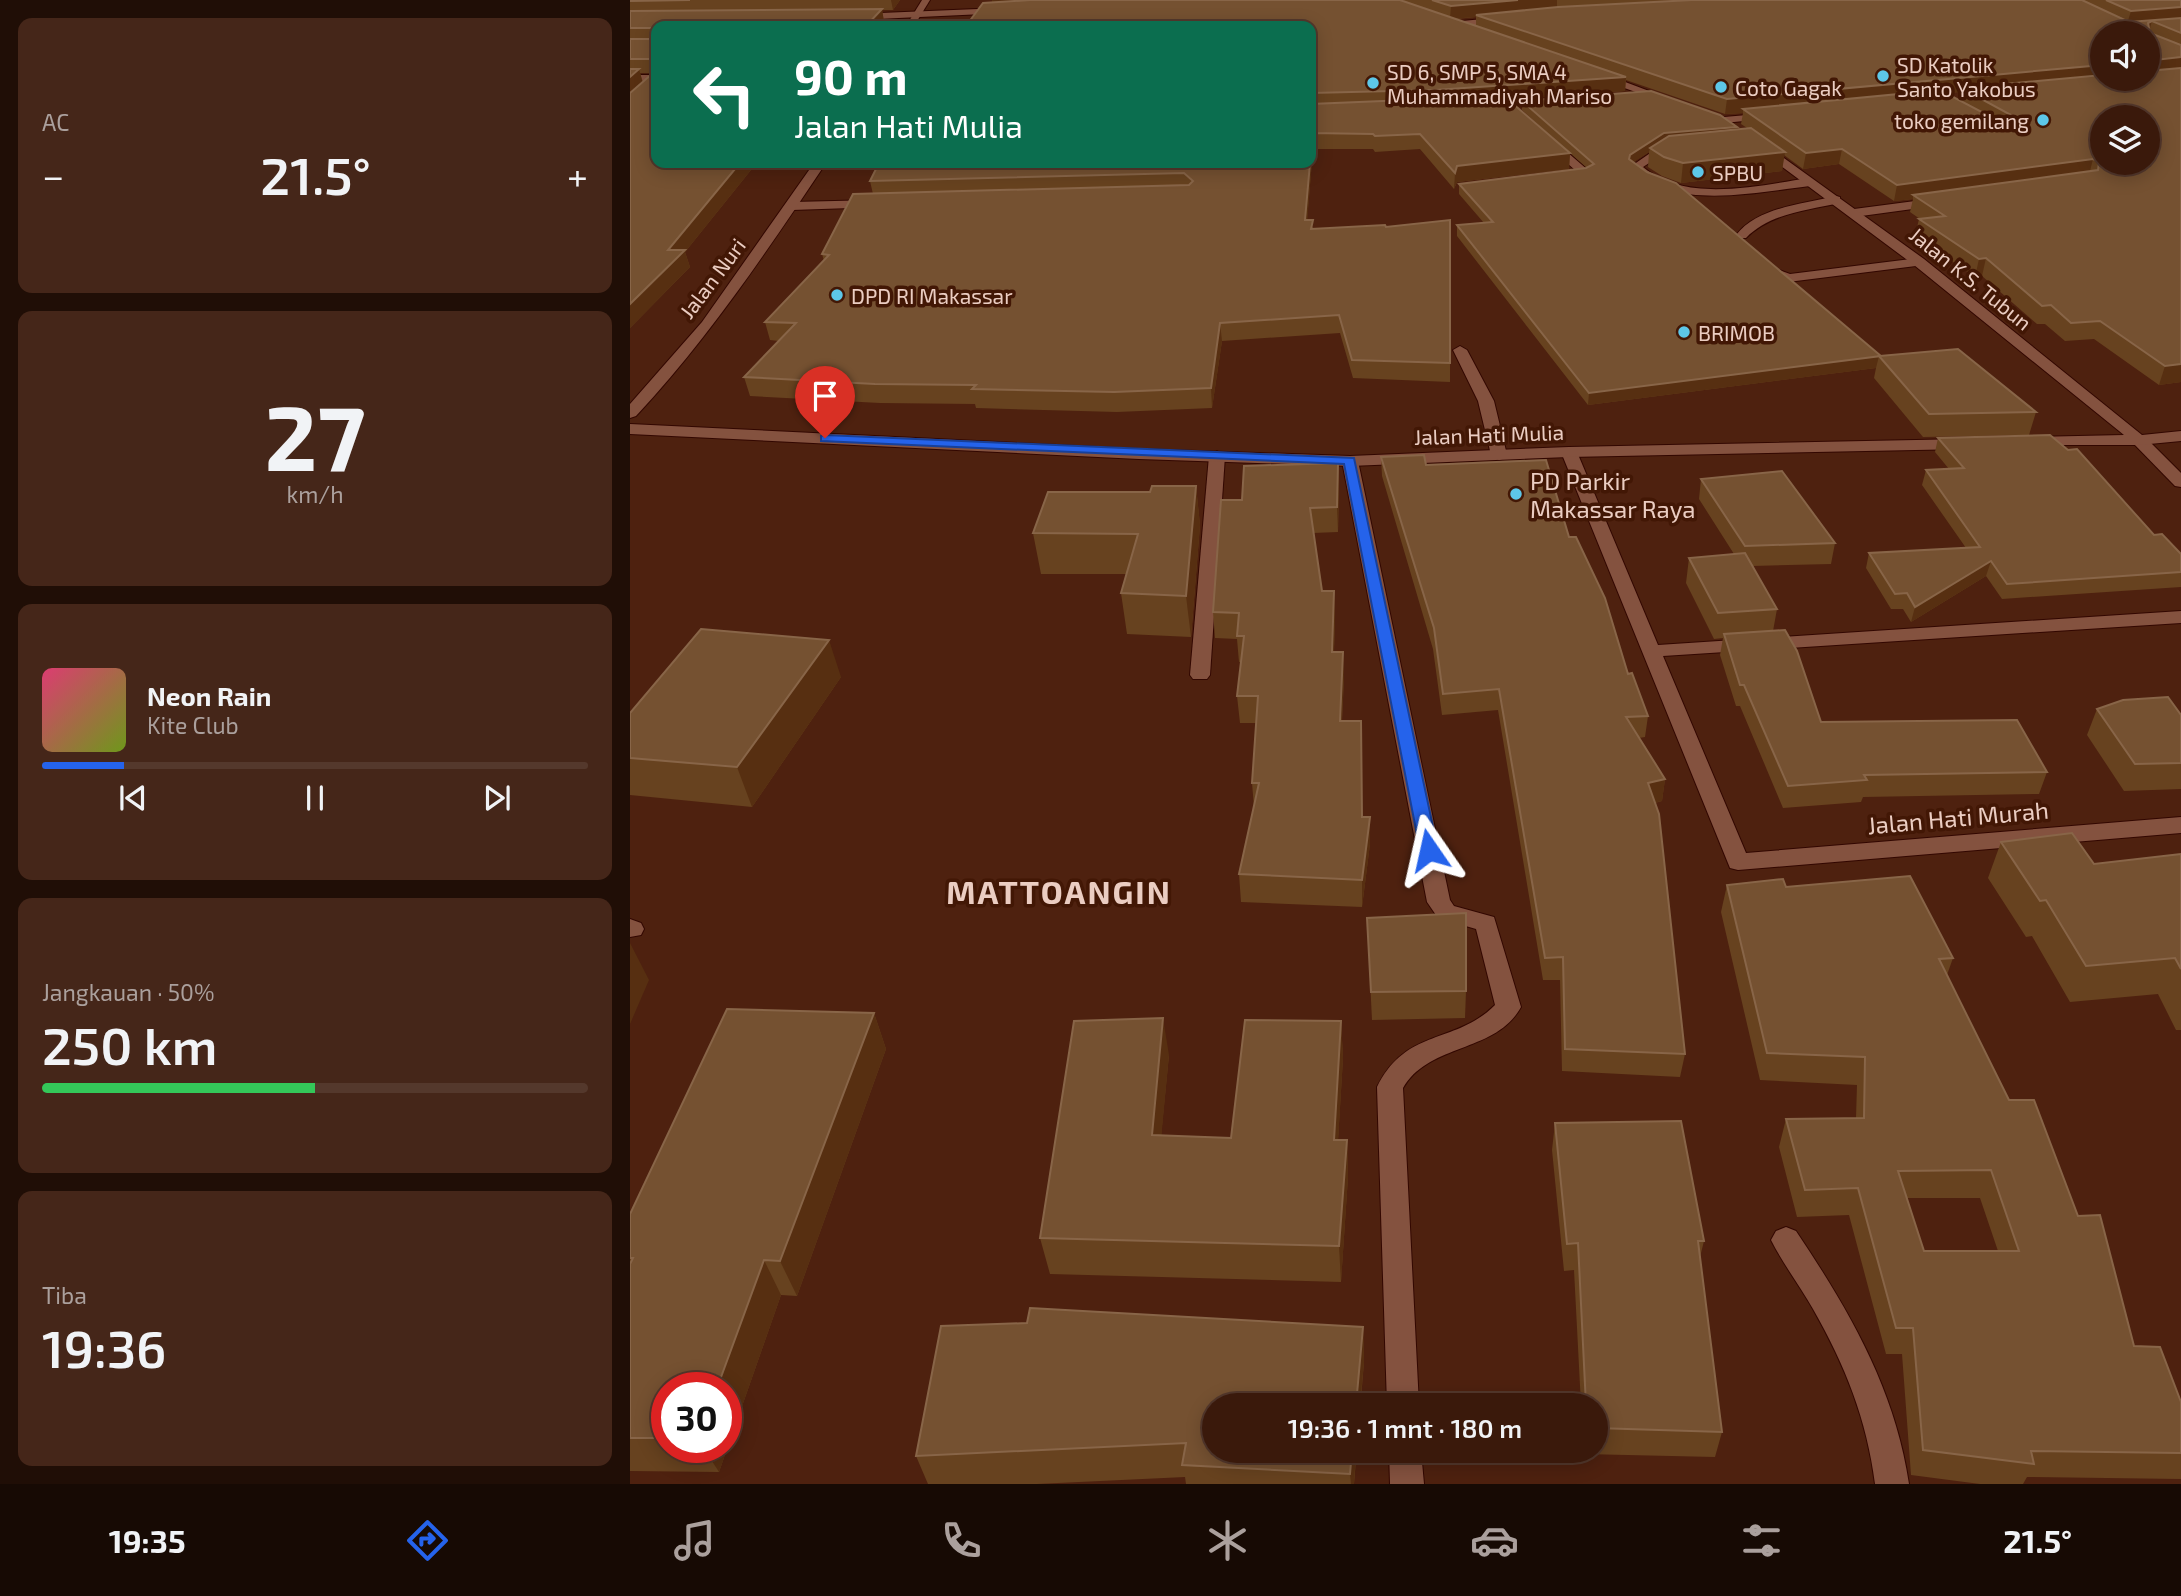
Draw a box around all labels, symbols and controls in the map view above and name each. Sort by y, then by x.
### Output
map controls [2090,21,2160,175]
button: sound [2090,21,2160,91]
text: 90 m [794,46,908,105]
icon: left [679,49,770,140]
place label: SD Katolik Santo Yakobus [1897,52,2036,101]
place label: SD 6, SMP 5, SMA 4 Muhammadiyah Mariso [1387,59,1612,108]
marker: SD Katolik Santo Yakobus [1875,68,1891,84]
marker: SD 6, SMP 5, SMA 4 Muhammadiyah Mariso [1365,75,1381,91]
place label: Coto Gagak [1735,75,1842,100]
marker: Coto Gagak [1713,79,1729,95]
button: layers [2090,105,2160,175]
text: Jalan Hati Mulia [794,106,1023,144]
text: AC [42,108,69,136]
place label: toko gemilang [1894,108,2029,133]
marker: toko gemilang [2035,112,2051,128]
text: 21.5° [260,143,371,205]
text: − [42,152,64,198]
text: + [567,152,588,198]
place label: SPBU [1712,160,1763,185]
marker: SPBU [1690,164,1706,180]
street label: Jalan K.S. Tubun [1905,221,2037,335]
street label: Jalan Nuri [674,233,750,323]
place label: DPD RI Makassar [851,283,1013,308]
marker: DPD RI Makassar [829,287,845,303]
place label: BRIMOB [1698,320,1775,345]
marker: BRIMOB [1676,324,1692,340]
pin [795,366,855,438]
icon: arrive [806,377,844,415]
text: 27 [265,380,365,489]
street label: Jalan Hati Mulia [1414,419,1564,449]
place label: PD Parkir Makassar Raya [1530,466,1695,523]
text: km/h [286,480,344,508]
marker: PD Parkir Makassar Raya [1508,486,1524,502]
text: Neon Rain [147,680,271,711]
text: Kite Club [147,711,239,739]
icon: previous [114,779,152,817]
icon: pause [296,779,334,817]
icon: next [478,779,516,817]
street label: Jalan Hati Murah [1866,795,2050,839]
position arrow [1392,813,1466,887]
district label: MATTOANGIN [946,872,1172,910]
text: Jangkauan · 50% [42,978,215,1006]
text: 250 km [42,1013,217,1075]
text: Tiba [42,1281,87,1309]
text: 19:36 [42,1316,166,1378]
speed limit sign: 30 [651,1372,742,1463]
text: 19:36 · 1 mnt · 180 m [1288,1412,1522,1443]
icon: directions [403,1516,452,1565]
icon: music [670,1516,719,1565]
icon: phone [937,1516,986,1565]
icon: climate [1203,1516,1252,1565]
icon: car [1470,1516,1519,1565]
icon: filters [1737,1516,1786,1565]
text: 19:35 [109,1521,186,1559]
text: 21.5° [2003,1521,2072,1559]

